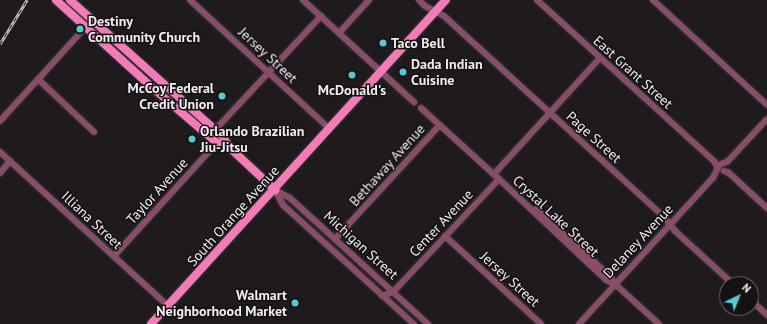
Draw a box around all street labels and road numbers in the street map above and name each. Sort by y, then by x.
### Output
street label: Jersey Street [235,23,301,87]
street label: East Grant Street [590,32,676,112]
street label: Page Street [563,108,625,166]
street label: Bethaway Avenue [345,120,429,210]
street label: Taylor Avenue [123,154,191,228]
street label: South Orange Avenue [183,162,283,270]
street label: Crystal Lake Street [509,172,603,260]
street label: Center Avenue [405,186,477,260]
street label: Illiana Street [58,188,126,252]
street label: Delaney Avenue [599,200,677,282]
street label: Michigan Street [320,207,402,283]
street label: Jersey Street [477,248,543,310]

